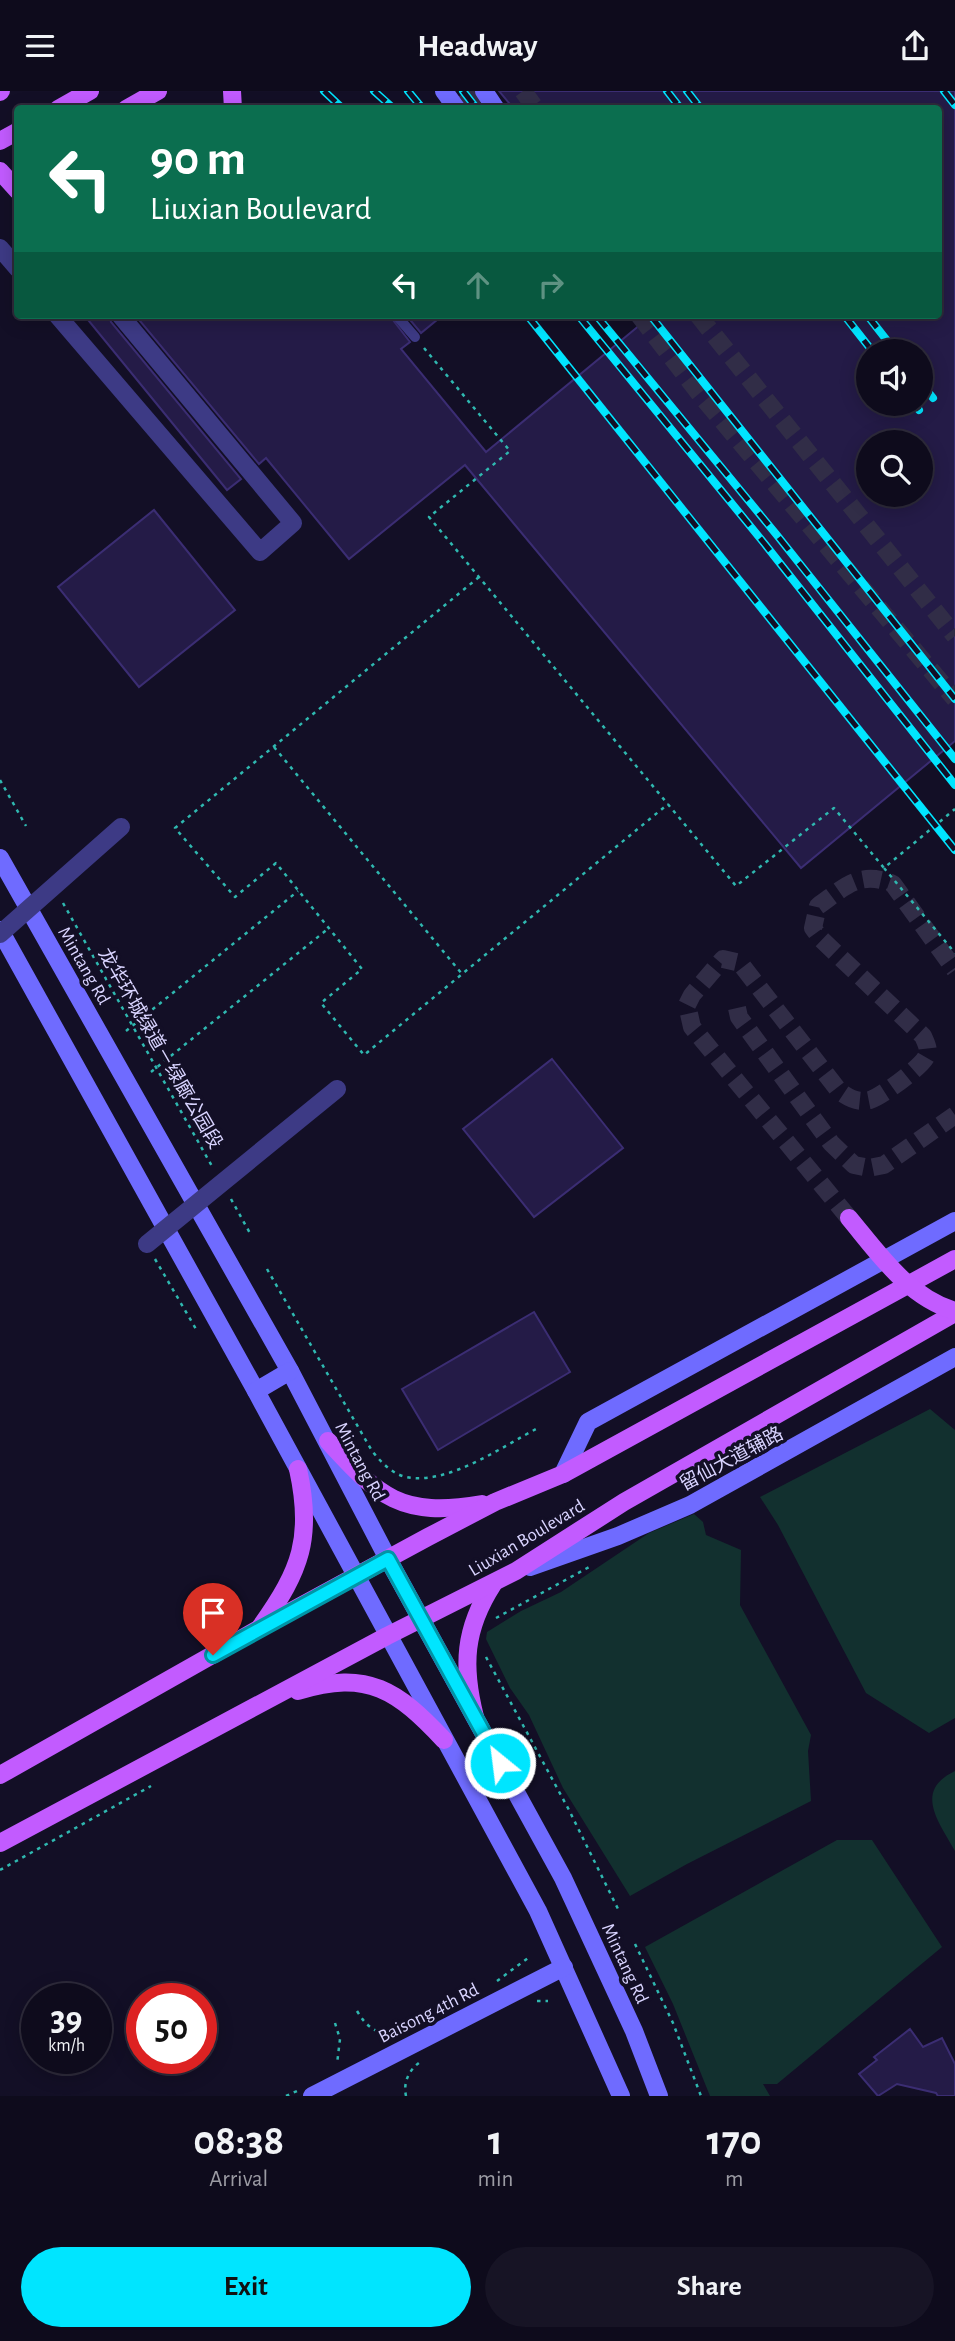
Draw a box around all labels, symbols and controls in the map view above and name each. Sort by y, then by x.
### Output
icon: menu [21,27,59,65]
icon: share [896,27,934,65]
text: Headway [417,30,538,62]
icon: left [35,133,126,224]
text: 90 m [150,135,246,184]
text: Liuxian Boulevard [150,193,371,225]
icon: left [386,266,424,304]
icon: ahead [459,266,497,304]
icon: right [532,266,570,304]
map controls [856,339,933,507]
button: sound [856,339,933,416]
button: search [856,430,933,507]
street label: Mintang Rd [54,924,113,1008]
street label: 龙华环城绿道－绿廊公园段 [94,944,227,1152]
street label: Mintang Rd [331,1419,388,1504]
street label: 留仙大道辅路 [676,1422,786,1494]
street label: Liuxian Boulevard [466,1496,588,1580]
pin [183,1583,243,1655]
icon: arrive [194,1594,232,1632]
position arrow [463,1726,537,1800]
street label: Mintang Rd [598,1921,651,2007]
street label: Baisong 4th Rd [375,1980,482,2047]
speed limit sign: 50 [126,1983,217,2074]
text: 39 [50,2002,82,2037]
text: km/h [48,2037,85,2055]
text: 08:38 [193,2120,284,2162]
text: 1 [488,2120,503,2162]
text: 170 [707,2120,762,2162]
text: Arrival [209,2168,268,2191]
text: min [477,2168,513,2191]
text: m [725,2168,743,2191]
button: Exit [21,2247,471,2327]
button: Share [485,2247,934,2327]

